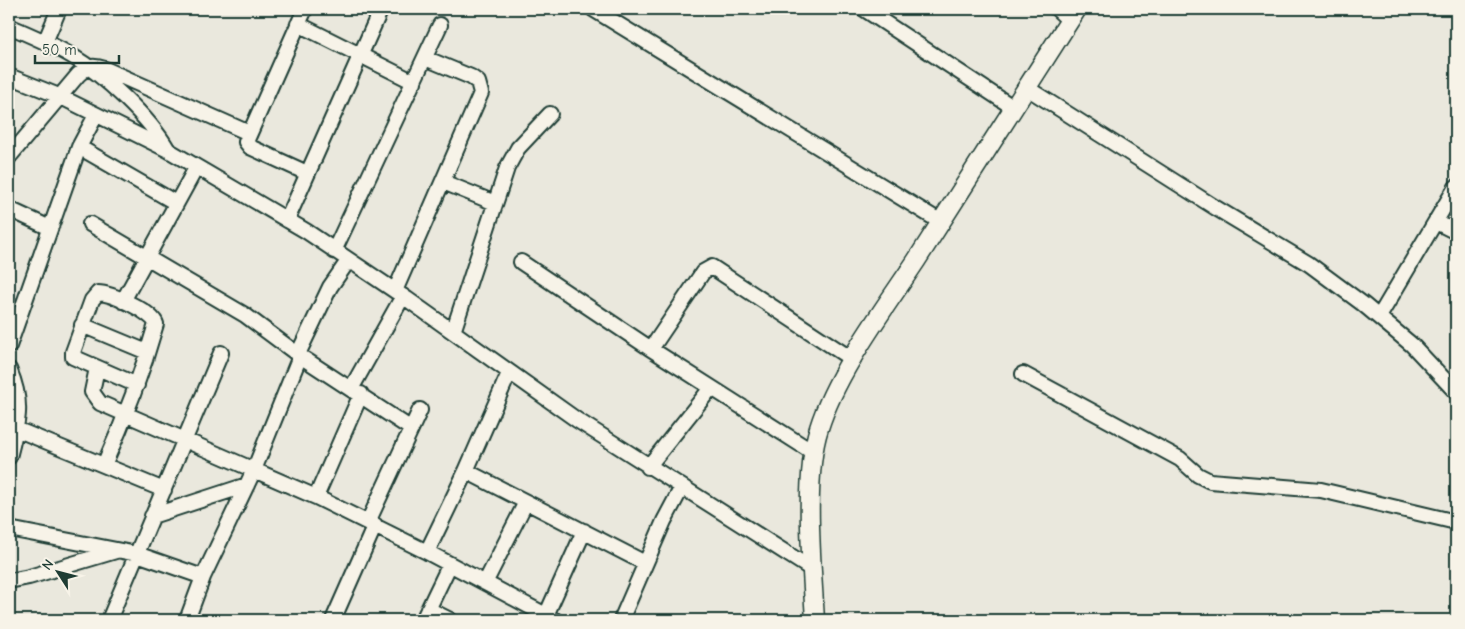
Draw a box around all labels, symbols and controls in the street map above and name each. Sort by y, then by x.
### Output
scale bar [35,32,119,64]
text: 50 m [42,41,77,59]
north arrow [32,546,82,596]
text: N [38,556,57,573]

